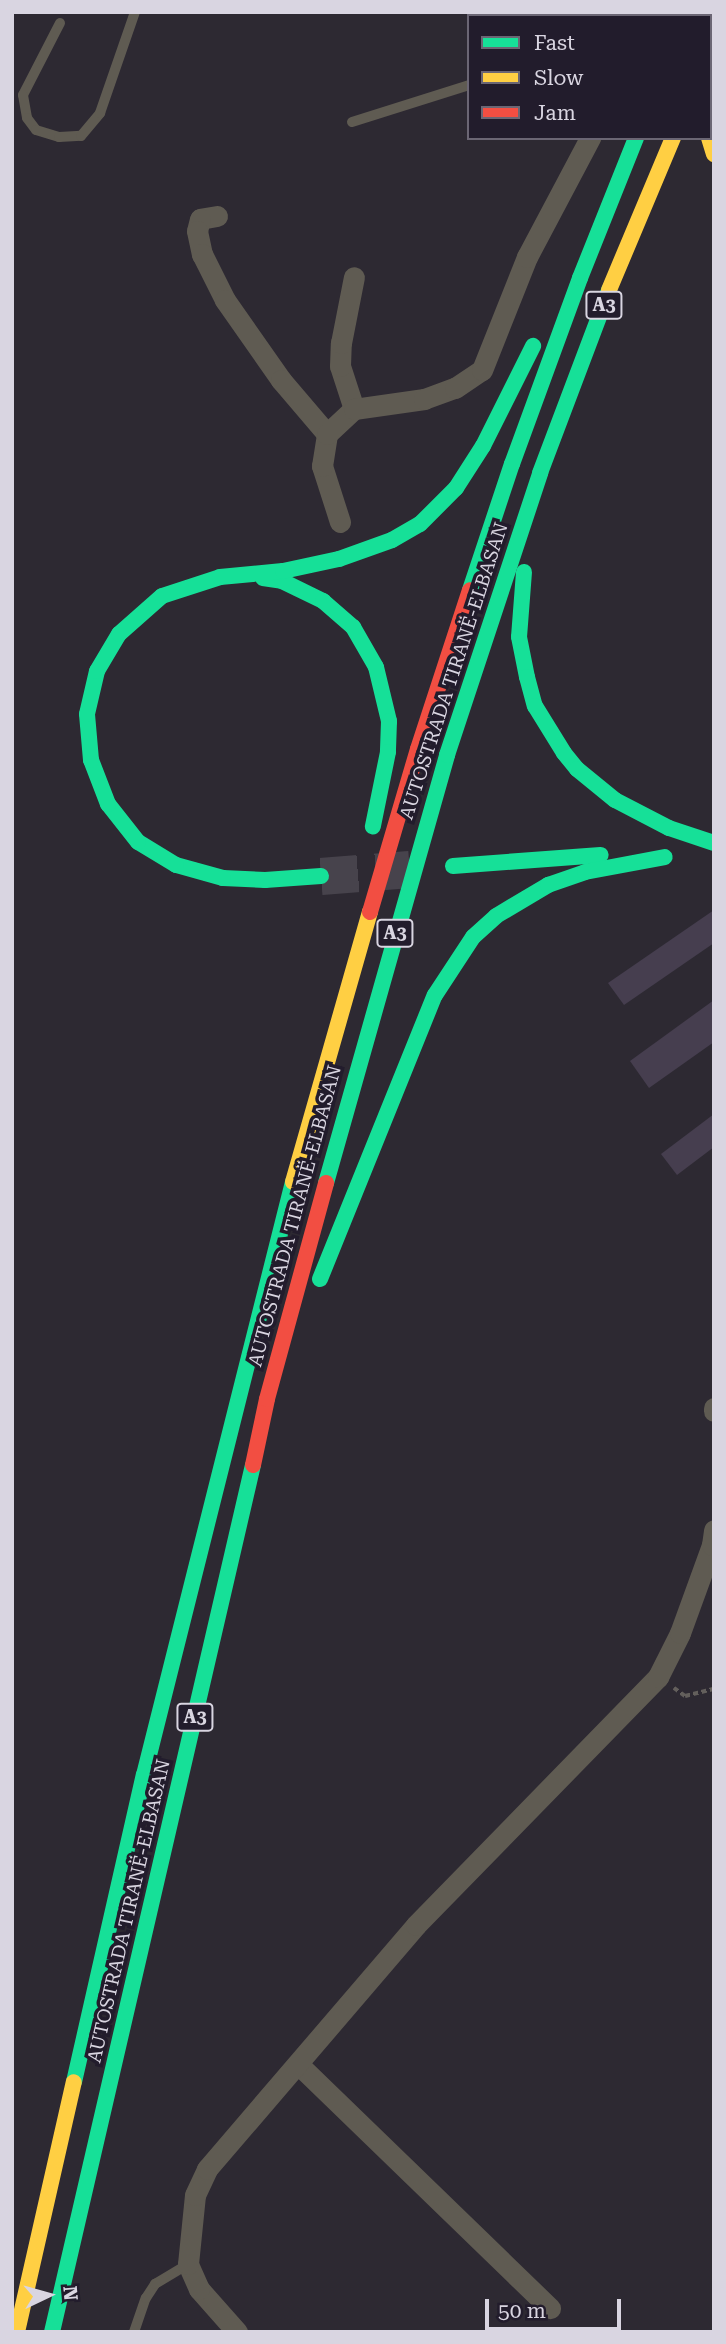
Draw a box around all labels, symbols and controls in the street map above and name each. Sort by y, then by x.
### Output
legend [467,14,712,140]
text: Fast [534,31,575,55]
text: Slow [534,66,583,90]
text: Jam [534,101,576,125]
road number: A3 [585,290,623,320]
street label: AUTOSTRADA TIRANË-ELBASAN [395,520,513,822]
road number: A3 [376,918,414,948]
street label: AUTOSTRADA TIRANË-ELBASAN [244,1063,346,1369]
road number: A3 [176,1702,214,1732]
street label: AUTOSTRADA TIRANË-ELBASAN [83,1757,175,2065]
north arrow [14,2260,84,2330]
scale bar [488,2284,624,2328]
text: N [58,2285,83,2301]
text: 50 m [498,2299,546,2323]

